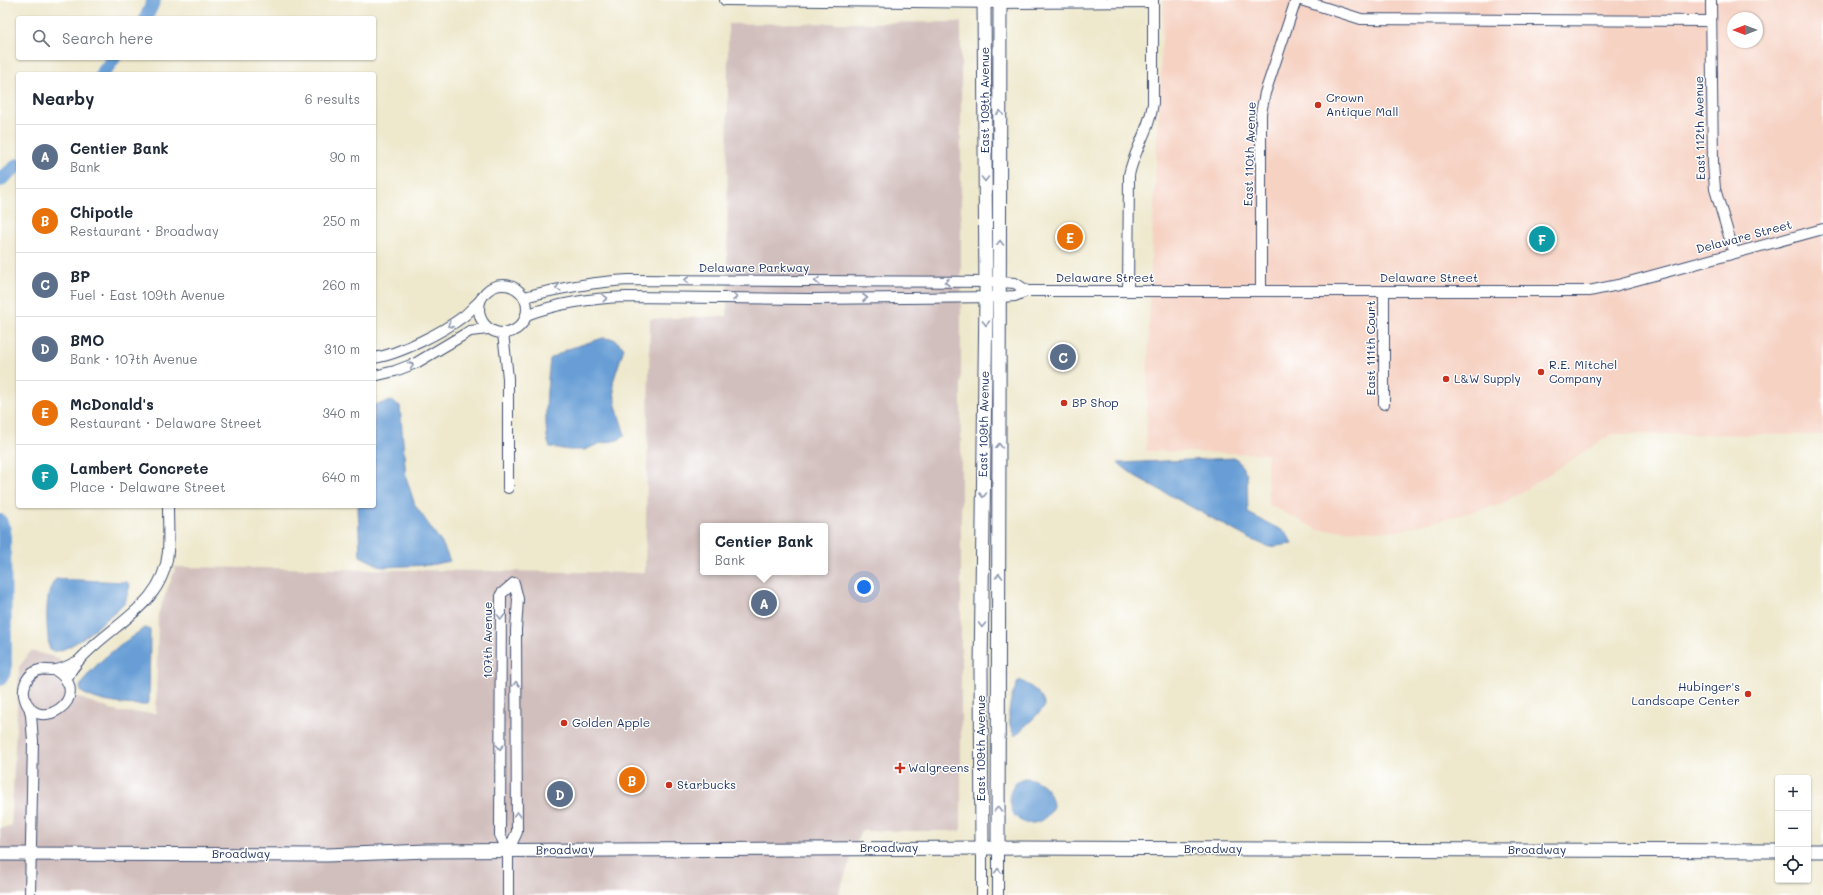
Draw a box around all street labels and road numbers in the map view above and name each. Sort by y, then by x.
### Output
street label: East 109th Avenue [976,47,992,153]
street label: East 112th Avenue [1690,76,1708,180]
street label: East 110th Avenue [1239,101,1259,207]
street label: Delaware Street [1694,216,1793,257]
street label: Delaware Parkway [699,259,809,275]
street label: Delaware Street [1056,269,1154,285]
street label: Delaware Street [1380,269,1478,285]
street label: East 111th Court [1362,301,1378,395]
street label: East 109th Avenue [974,371,992,477]
street label: 107th Avenue [479,602,495,678]
street label: East 109th Avenue [972,695,988,801]
street label: Broadway [860,839,918,855]
street label: Broadway [535,840,594,858]
street label: Broadway [1184,840,1242,856]
street label: Broadway [1508,841,1566,857]
street label: Broadway [212,845,270,861]

